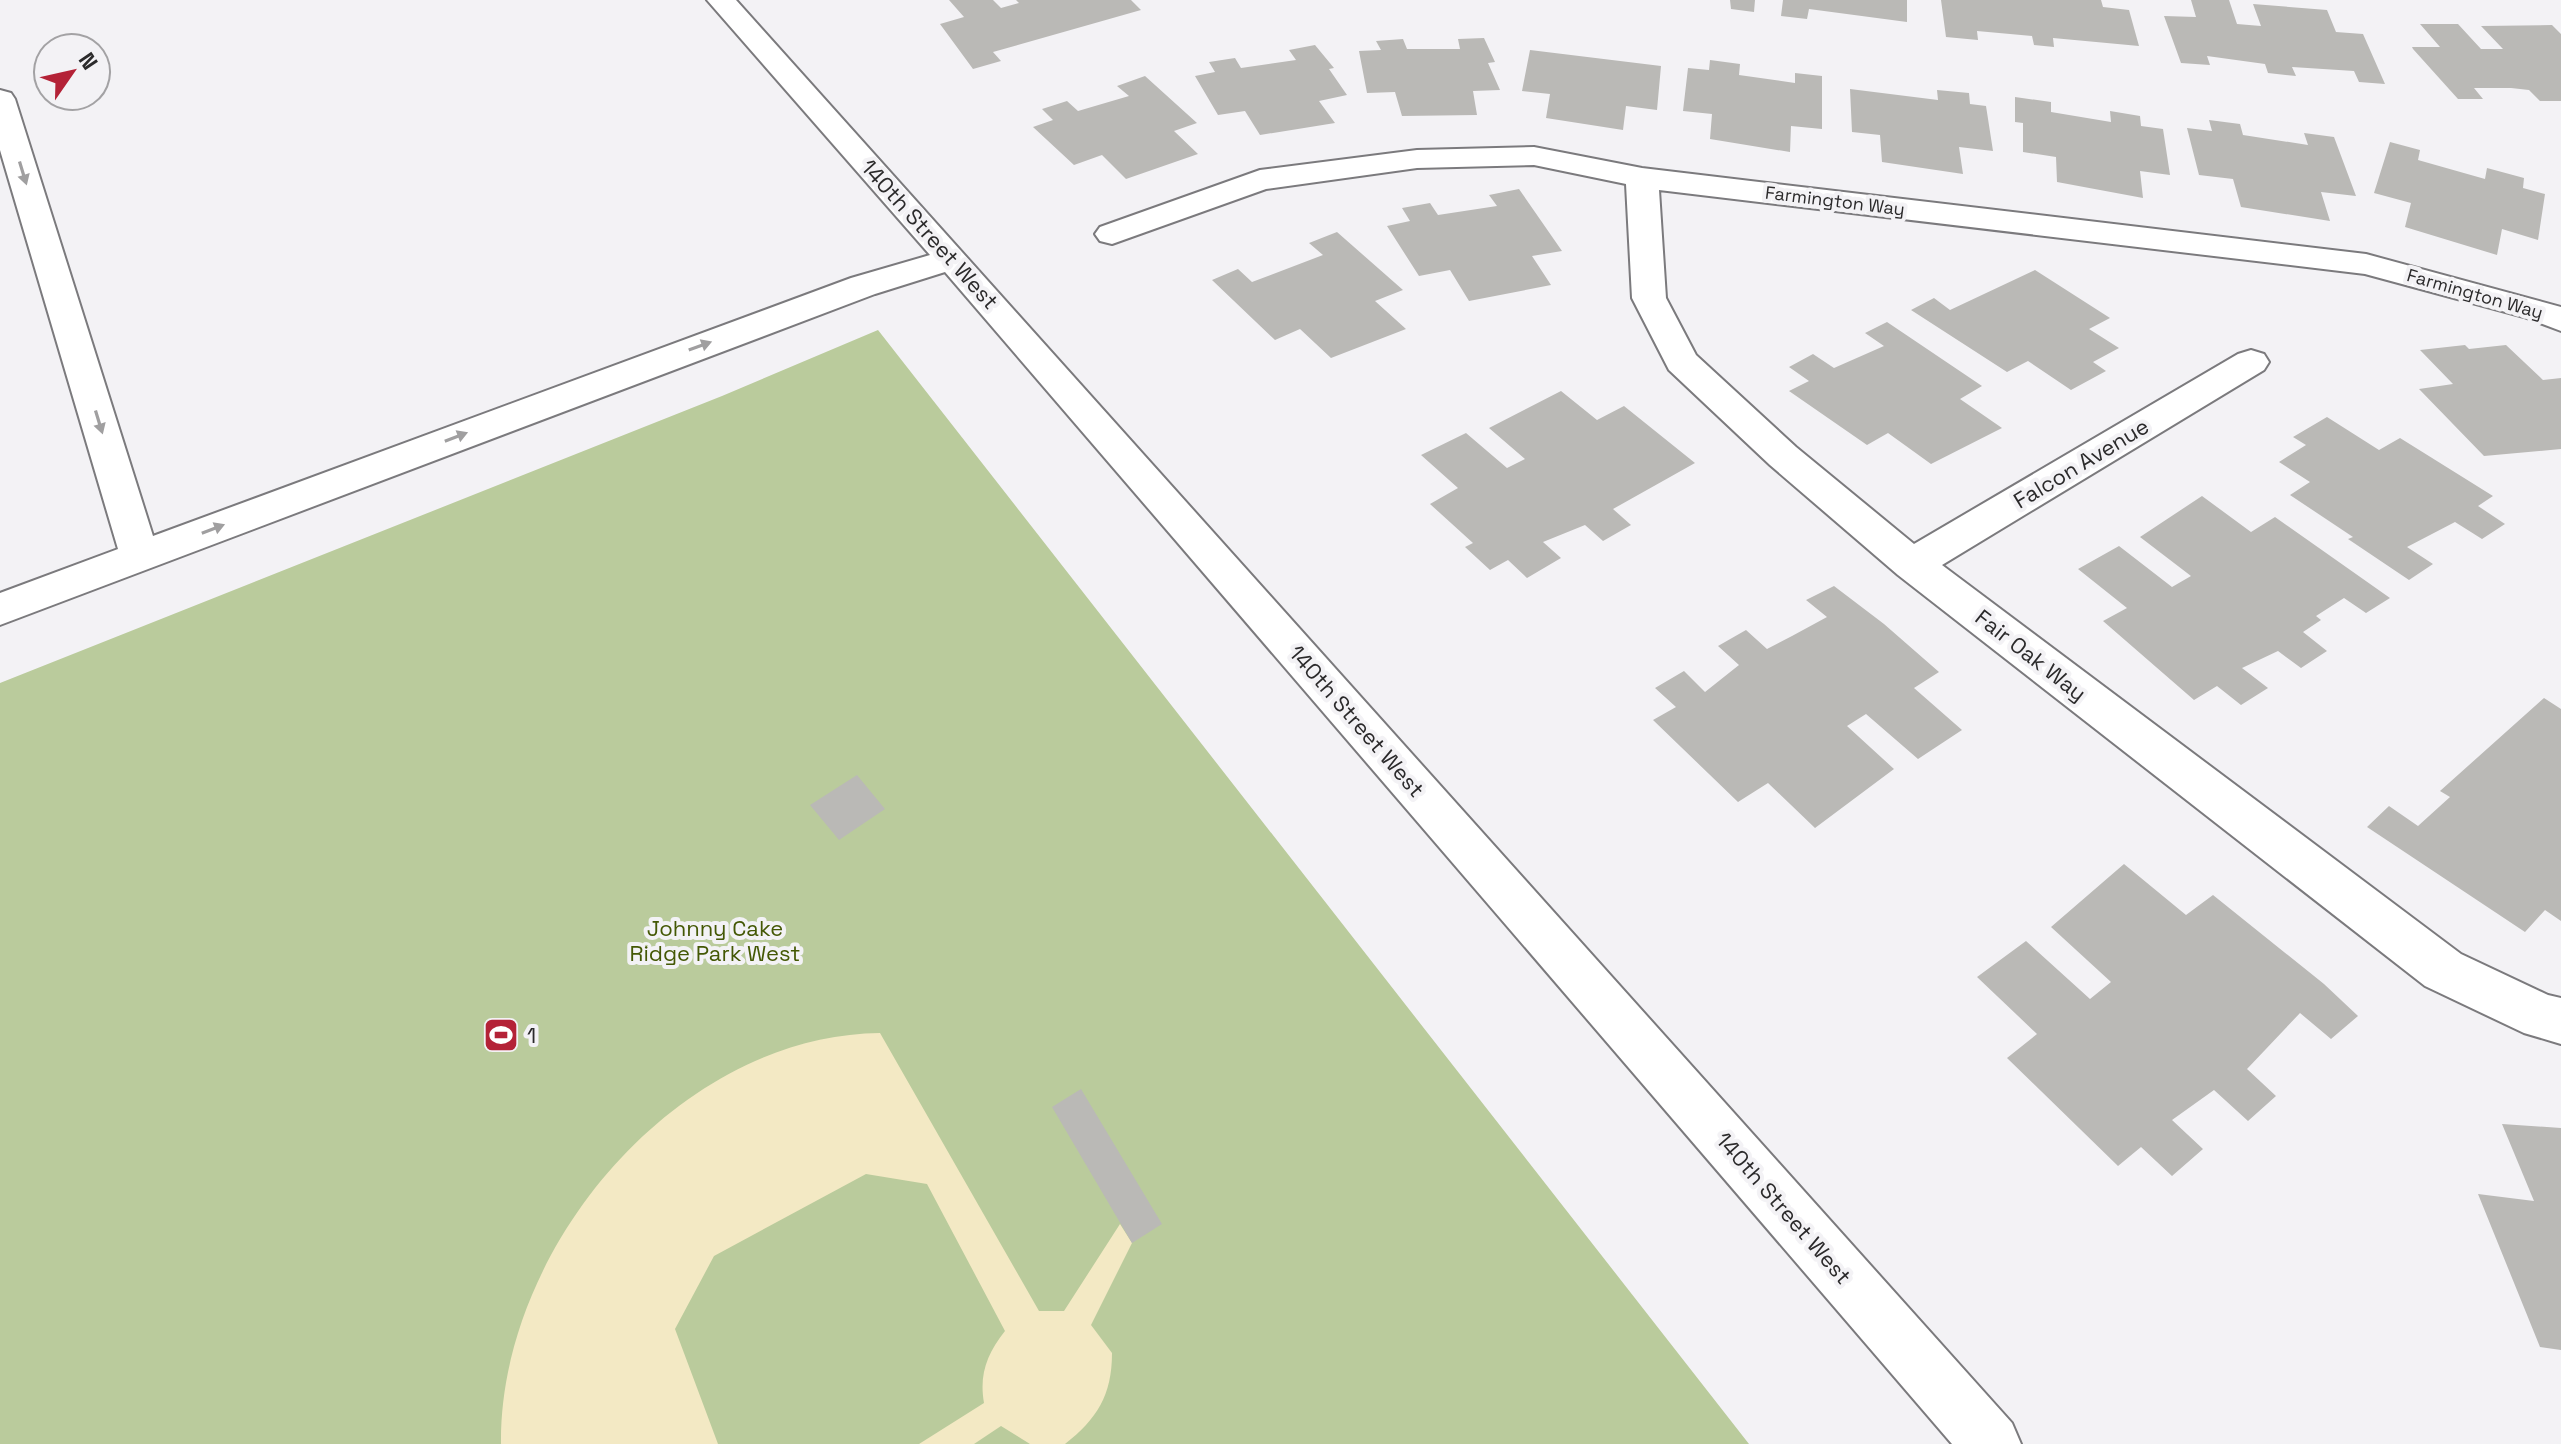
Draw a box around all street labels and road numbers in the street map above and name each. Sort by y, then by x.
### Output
street label: 140th Street West [855,153,1005,315]
street label: Farmington Way [1764,181,1906,220]
street label: Farmington Way [2404,263,2546,324]
street label: Falcon Avenue [2008,412,2154,514]
street label: Fair Oak Way [1970,603,2092,707]
street label: 140th Street West [1283,639,1431,803]
street label: 140th Street West [1710,1126,1858,1290]

